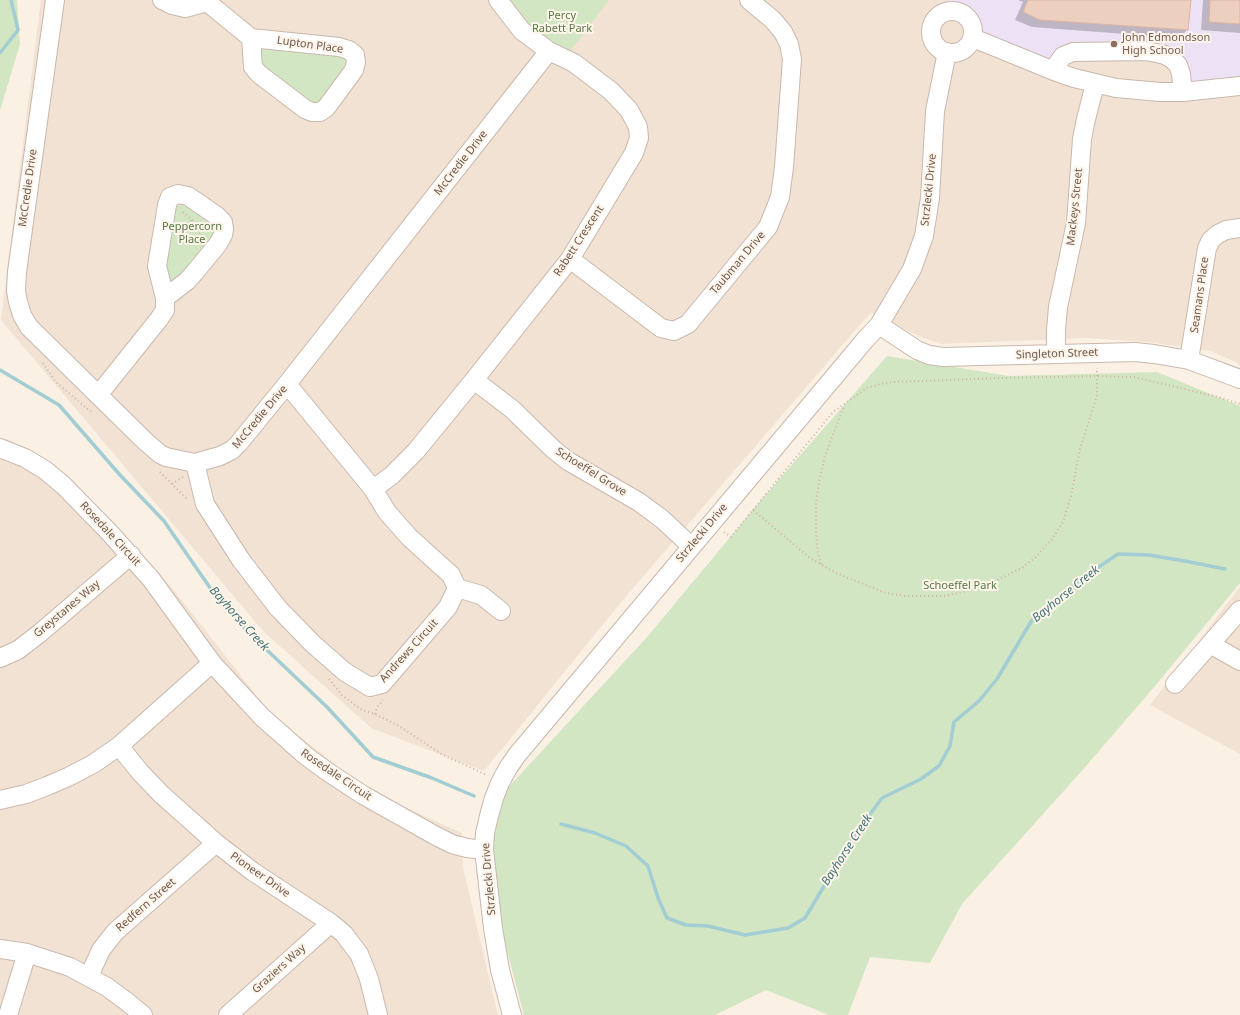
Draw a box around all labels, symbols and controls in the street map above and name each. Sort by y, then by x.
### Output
park label: Percy Rabett Park [532,9,592,35]
place label: John Edmondson High School [1122,31,1210,57]
street label: Lupton Place [276,34,344,56]
marker: John Edmondson High School [1109,39,1119,49]
street label: McCredie Drive [432,128,490,198]
street label: McCredie Drive [16,148,40,228]
street label: Strzlecki Drive [919,153,939,227]
street label: Mackeys Street [1064,168,1086,246]
street label: Rabett Crescent [551,203,607,279]
park label: Peppercorn Place [162,220,222,246]
street label: Taubman Drive [708,229,768,297]
street label: Seamans Place [1188,256,1212,334]
street label: Singleton Street [1016,346,1098,362]
street label: McCredie Drive [230,383,290,451]
street label: Schoeffel Grove [553,445,629,499]
street label: Rosedale Circuit [77,499,143,569]
street label: Strzlecki Drive [674,501,730,565]
water label: Bayhorse Creek [1030,563,1102,625]
street label: Greystanes Way [31,578,103,640]
park label: Schoeffel Park [923,579,997,593]
water label: Bayhorse Creek [206,584,272,654]
street label: Andrews Circuit [377,617,441,685]
street label: Rosedale Circuit [298,746,374,804]
water label: Bayhorse Creek [819,812,875,888]
street label: Strzlecki Drive [479,842,499,916]
street label: Pioneer Drive [228,850,292,900]
street label: Redfern Street [113,876,179,934]
street label: Graziers Way [250,942,308,996]

